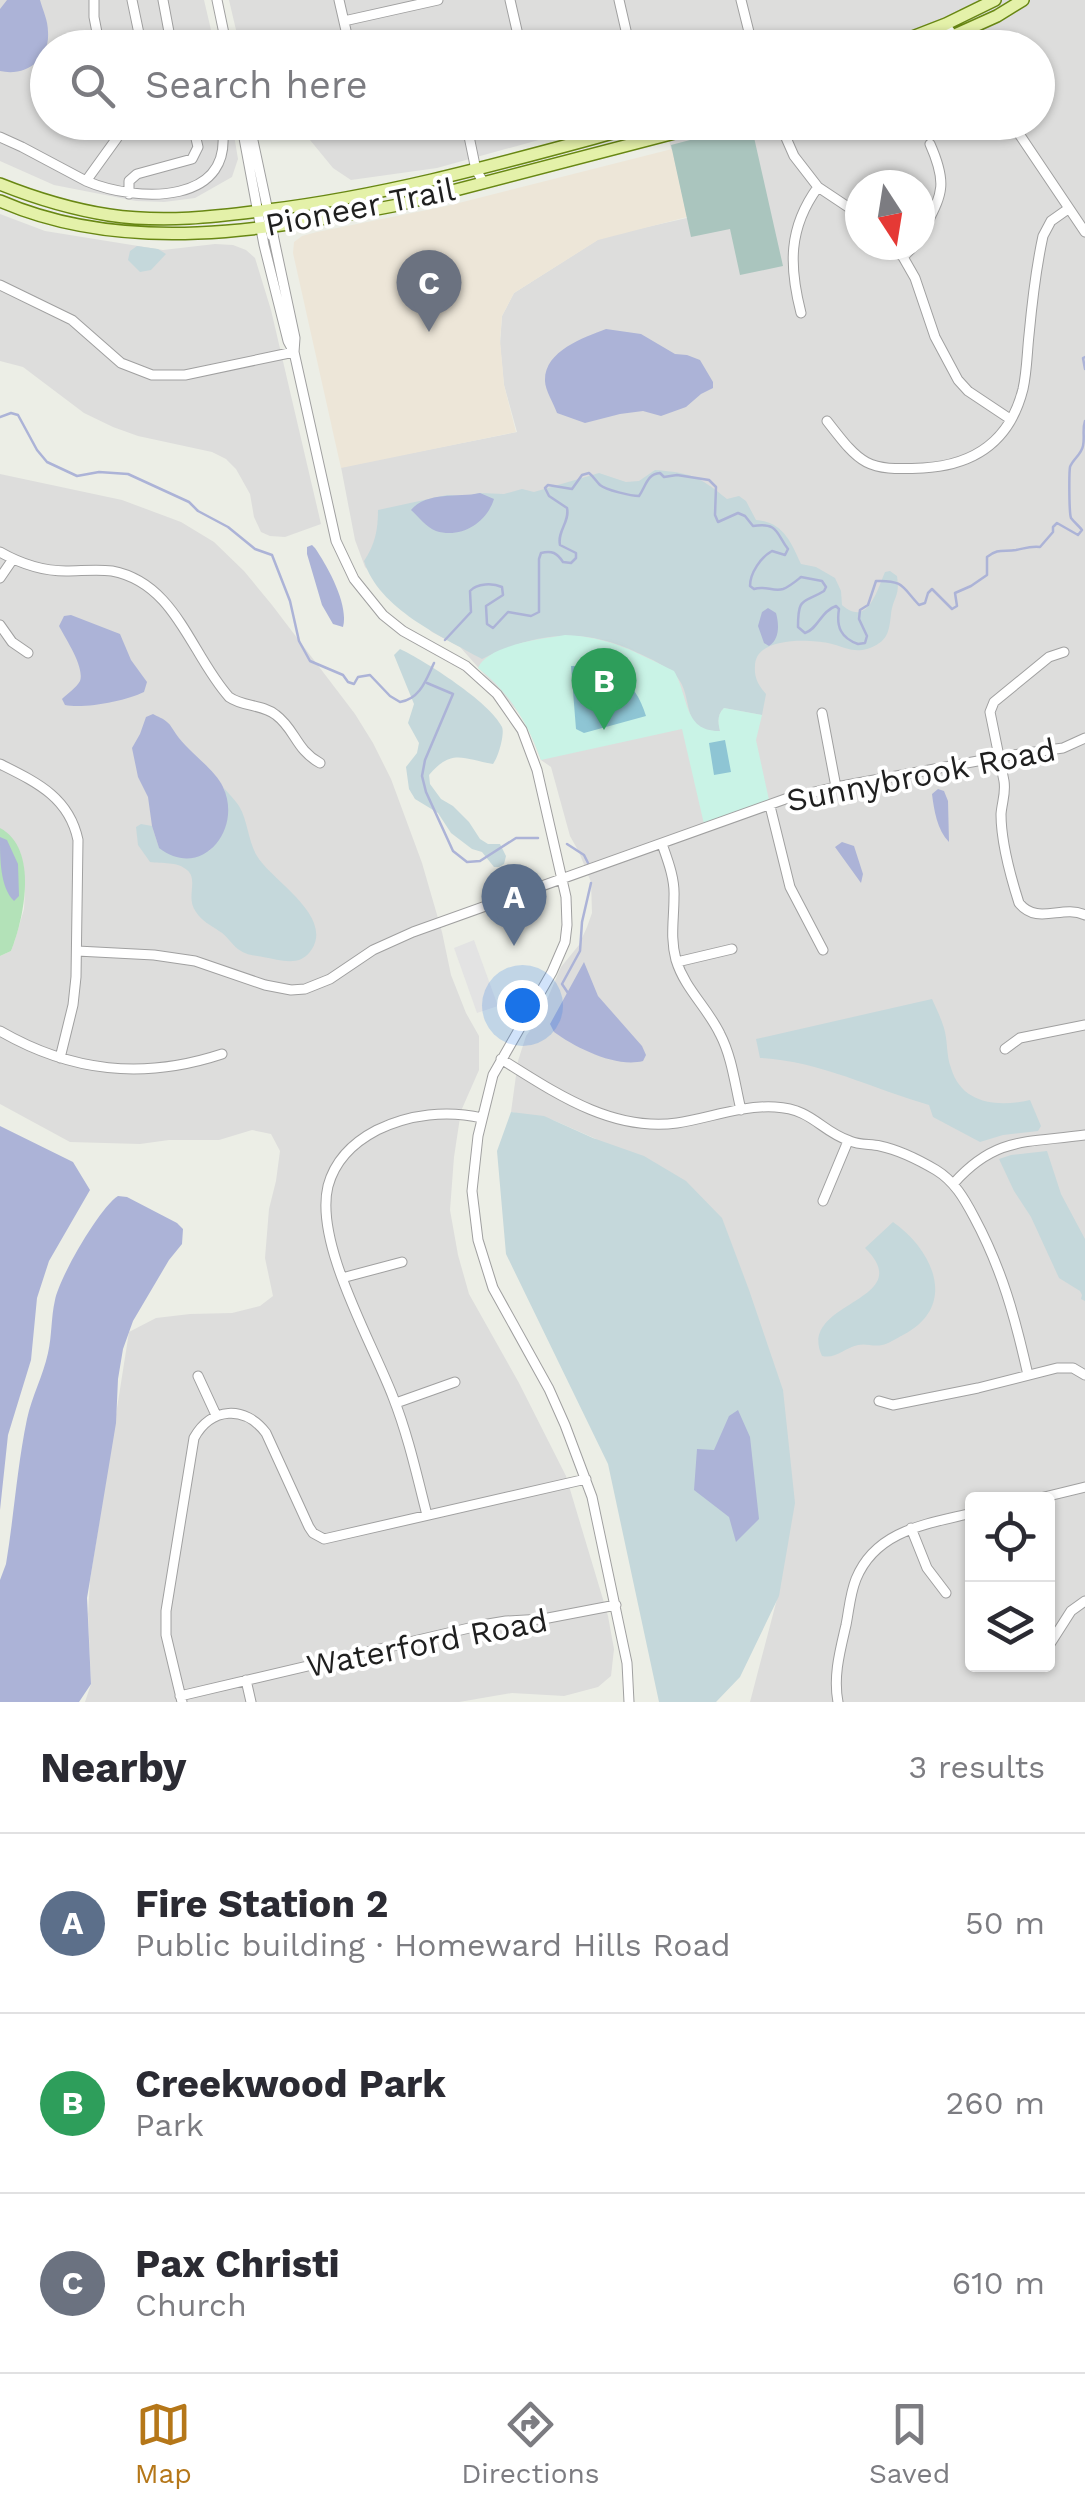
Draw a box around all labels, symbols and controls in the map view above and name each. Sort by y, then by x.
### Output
search box [30,30,1055,140]
icon: search [65,58,120,113]
text: Search here [145,63,368,107]
street label: Pioneer Trail [262,170,458,244]
north arrow [845,170,935,260]
pin: C [396,250,462,332]
pin: B [572,648,636,730]
street label: Sunnybrook Road [783,730,1059,820]
pin: A [482,864,546,946]
your location [497,980,548,1031]
map controls [965,1492,1055,1672]
button: locate [965,1492,1055,1582]
button: layers [965,1582,1055,1672]
street label: Waterford Road [303,1601,551,1685]
text: Nearby [40,1743,187,1792]
text: 3 results [908,1748,1045,1786]
text: Fire Station 2 [135,1882,388,1926]
text: A [62,1904,83,1942]
text: 50 m [965,1904,1045,1942]
text: Public building · Homeward Hills Road [135,1926,731,1964]
text: Creekwood Park [135,2062,446,2106]
text: B [62,2084,83,2122]
text: 260 m [946,2084,1045,2122]
text: Park [135,2106,204,2144]
text: Pax Christi [135,2242,340,2286]
text: C [62,2264,83,2302]
text: 610 m [952,2264,1045,2302]
text: Church [135,2286,247,2324]
tab: Map [135,2397,192,2490]
tab: Directions [461,2397,600,2490]
tab: Saved [869,2397,950,2490]

